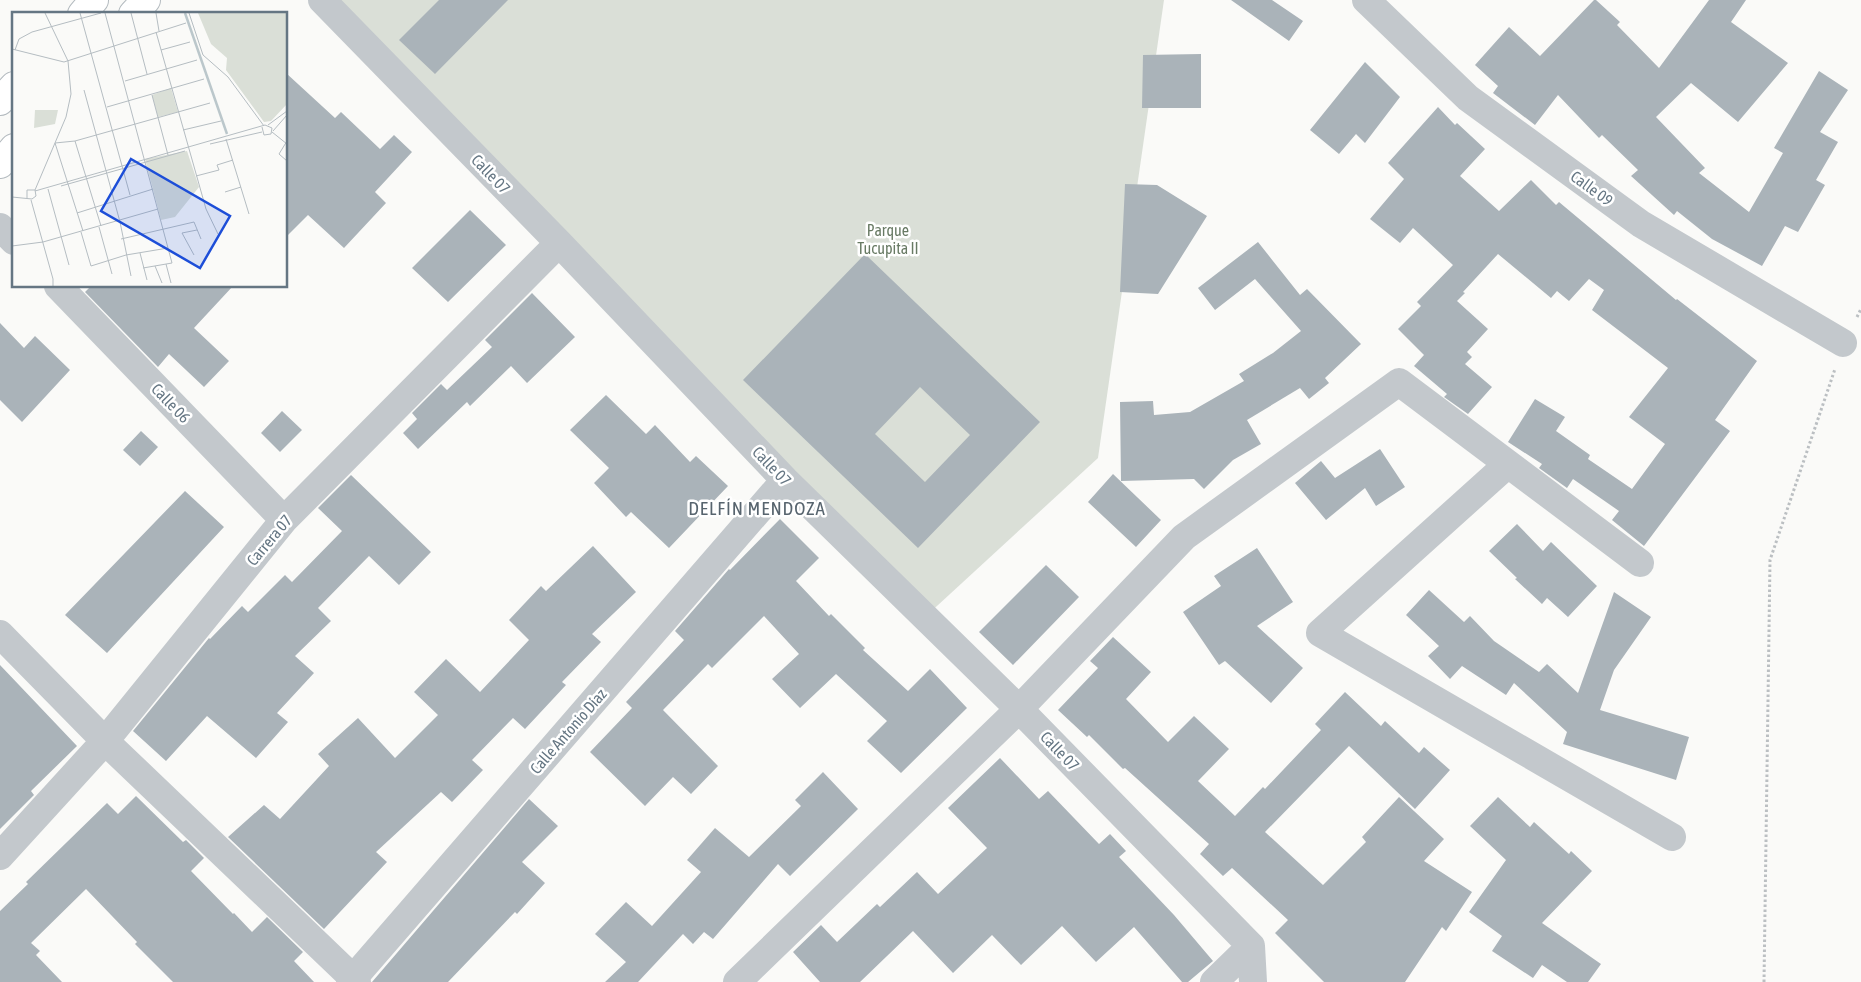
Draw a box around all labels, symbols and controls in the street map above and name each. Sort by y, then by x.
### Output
inset map [12,12,288,288]
street label: Calle 07 [468,151,514,197]
street label: Calle 09 [1568,167,1616,209]
park label: Parque Tucupita II [857,221,919,258]
street label: Calle 06 [148,380,194,426]
street label: Calle 07 [749,443,795,489]
district label: DELFÍN MENDOZA [688,497,826,519]
street label: Carrera 07 [243,511,295,569]
street label: Calle Antonio Díaz [526,685,610,777]
street label: Calle 07 [1037,728,1083,774]

